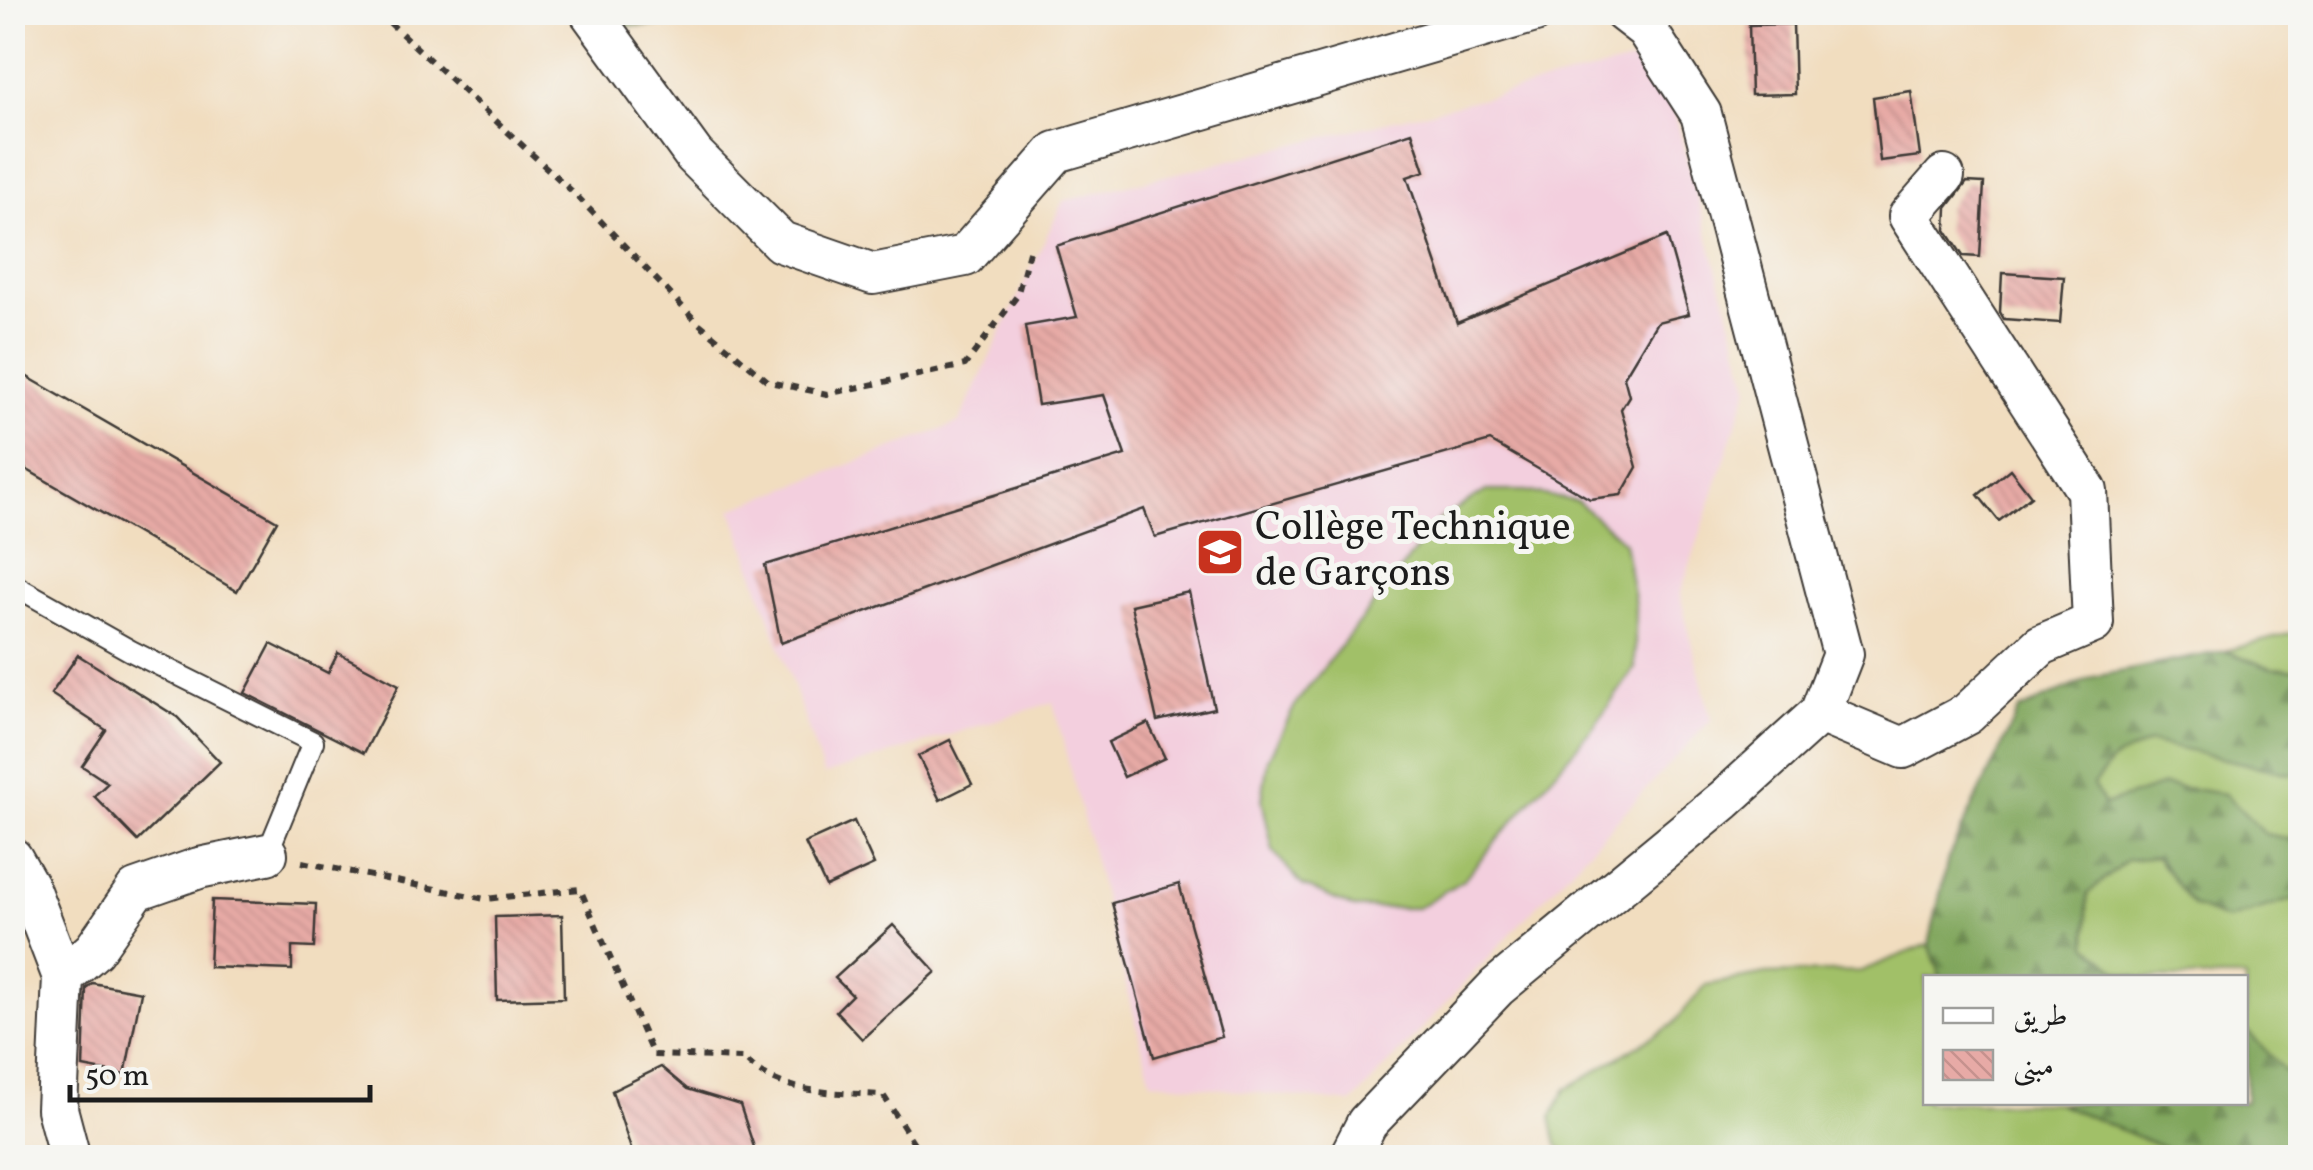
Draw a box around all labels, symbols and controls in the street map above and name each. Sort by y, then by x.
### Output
place label: Collège Technique de Garçons [1255,501,1571,603]
school or university icon: Collège Technique de Garçons [1194,526,1246,578]
legend [1923,975,2248,1105]
text: طريق [2013,996,2068,1038]
scale bar [70,1040,370,1102]
text: مبنى [2013,1046,2054,1088]
text: 50 m [85,1056,149,1098]

